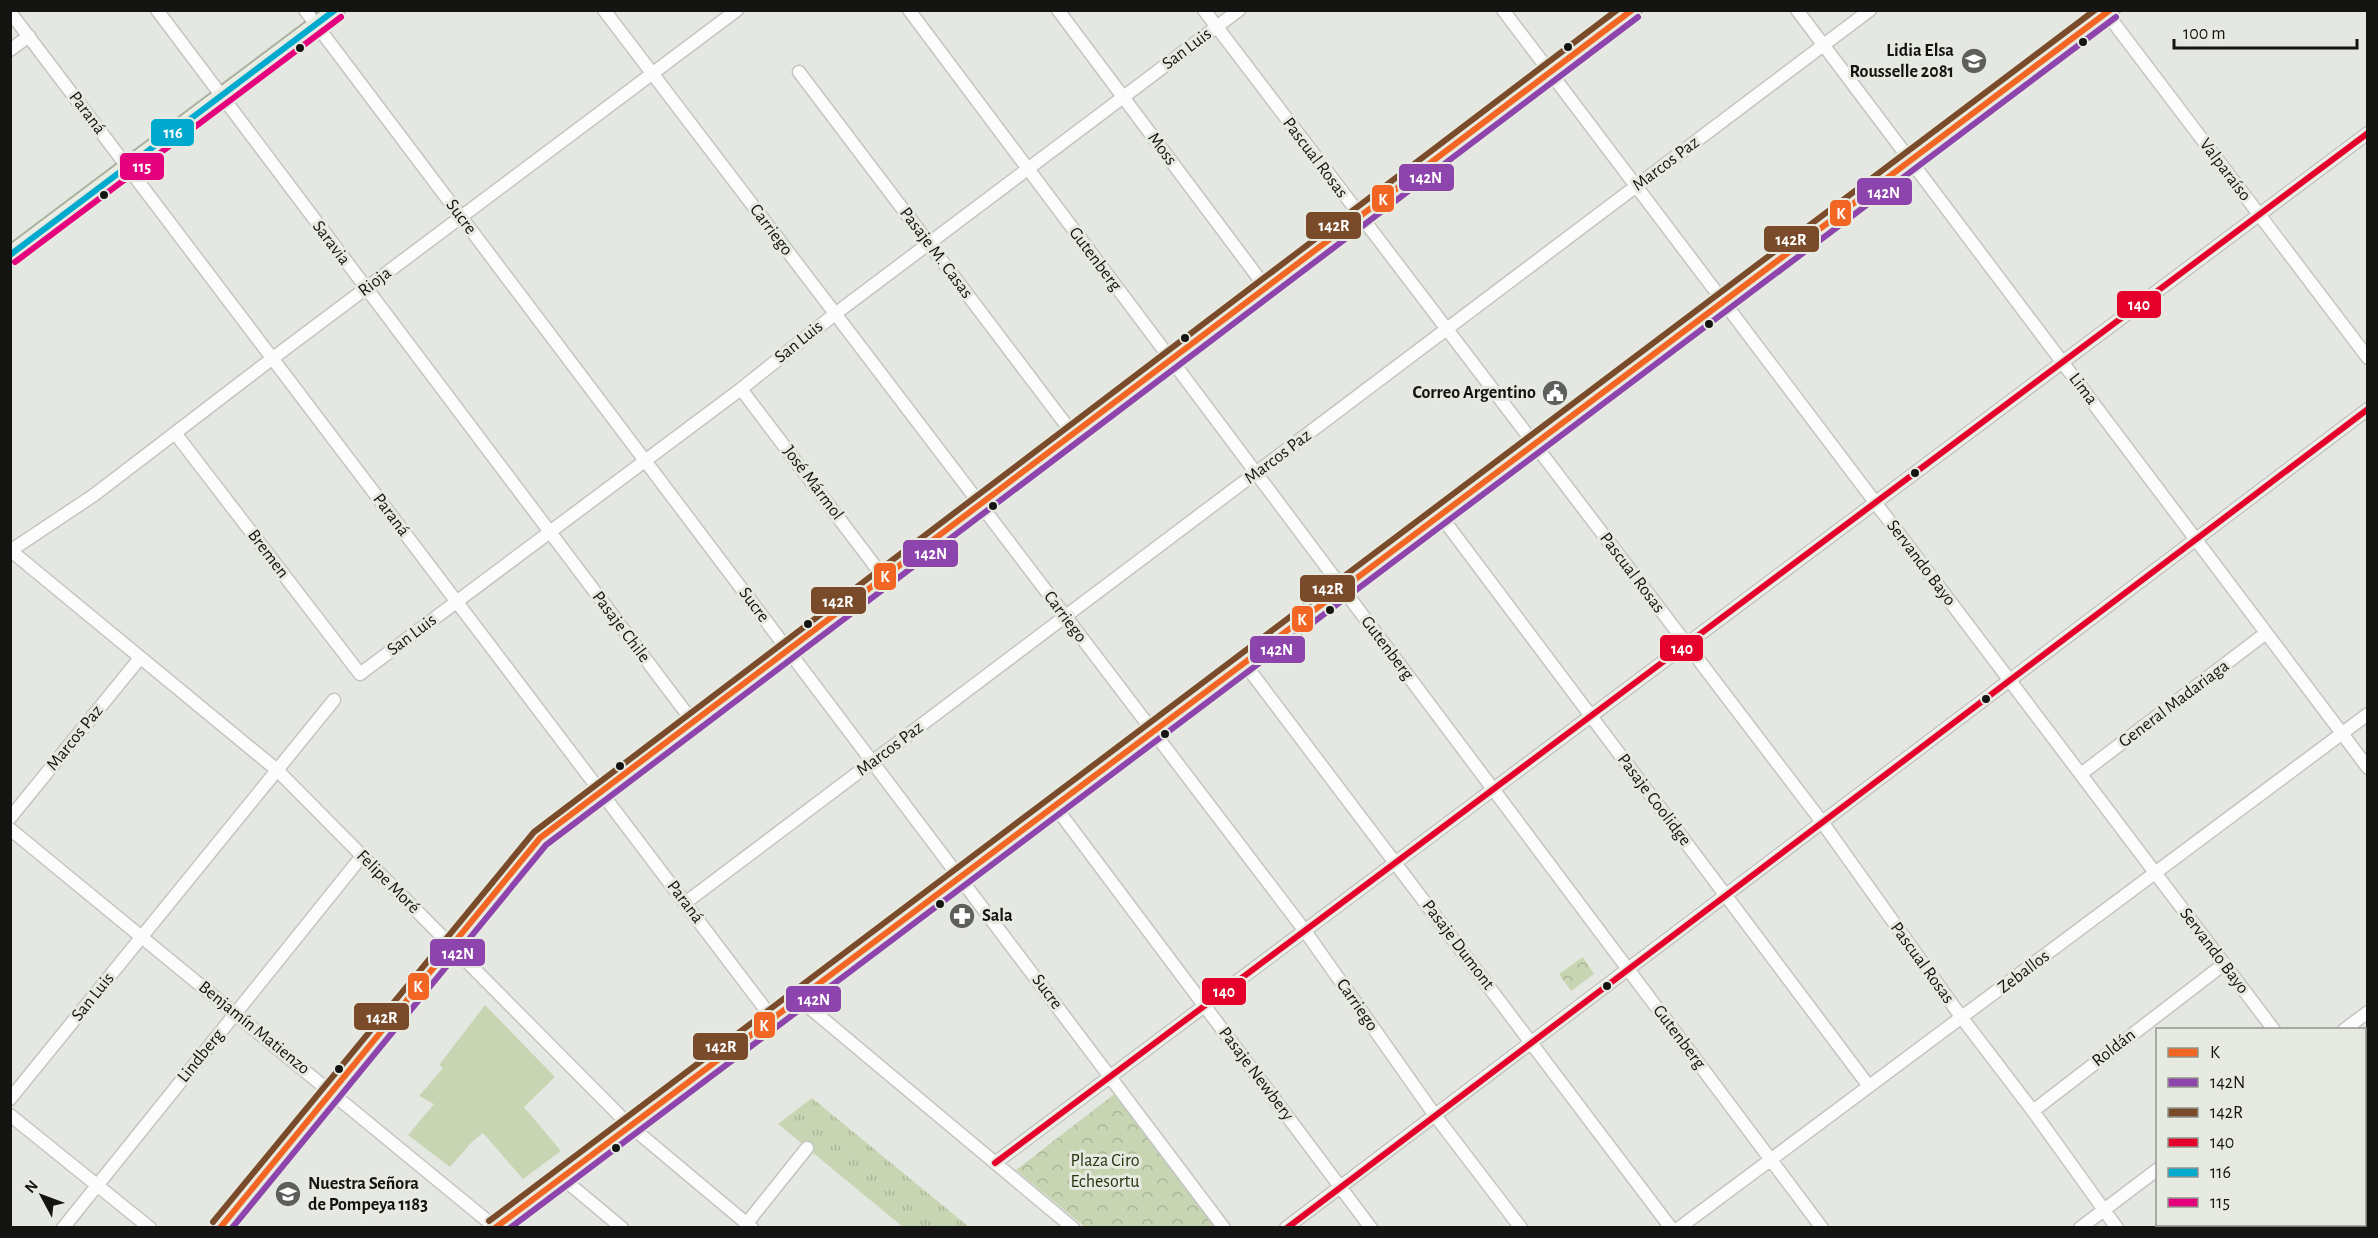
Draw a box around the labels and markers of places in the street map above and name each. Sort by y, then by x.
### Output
unlabelled marker [2077,36,2089,48]
unlabelled marker [1562,41,1574,53]
unlabelled marker [294,42,306,54]
place label: Lidia Elsa Rousselle 2081 [1850,42,1954,81]
school or university icon: Lidia Elsa Rousselle 2081 [1959,46,1989,76]
unlabelled marker [98,189,110,201]
unlabelled marker [1703,318,1715,330]
unlabelled marker [1179,332,1191,344]
public building icon: Correo Argentino [1540,378,1570,408]
place label: Correo Argentino [1413,384,1536,402]
unlabelled marker [1909,467,1921,479]
unlabelled marker [987,500,999,512]
unlabelled marker [1324,604,1336,616]
unlabelled marker [802,618,814,630]
unlabelled marker [1980,693,1992,705]
unlabelled marker [1159,728,1171,740]
unlabelled marker [614,760,626,772]
unlabelled marker [934,898,946,910]
pharmacy icon: Sala [947,901,977,931]
place label: Sala [982,907,1013,925]
unlabelled marker [1601,980,1613,992]
unlabelled marker [333,1063,345,1075]
unlabelled marker [610,1142,622,1154]
place label: Nuestra Señora de Pompeya 1183 [308,1175,428,1214]
school or university icon: Nuestra Señora de Pompeya 1183 [273,1179,303,1209]

